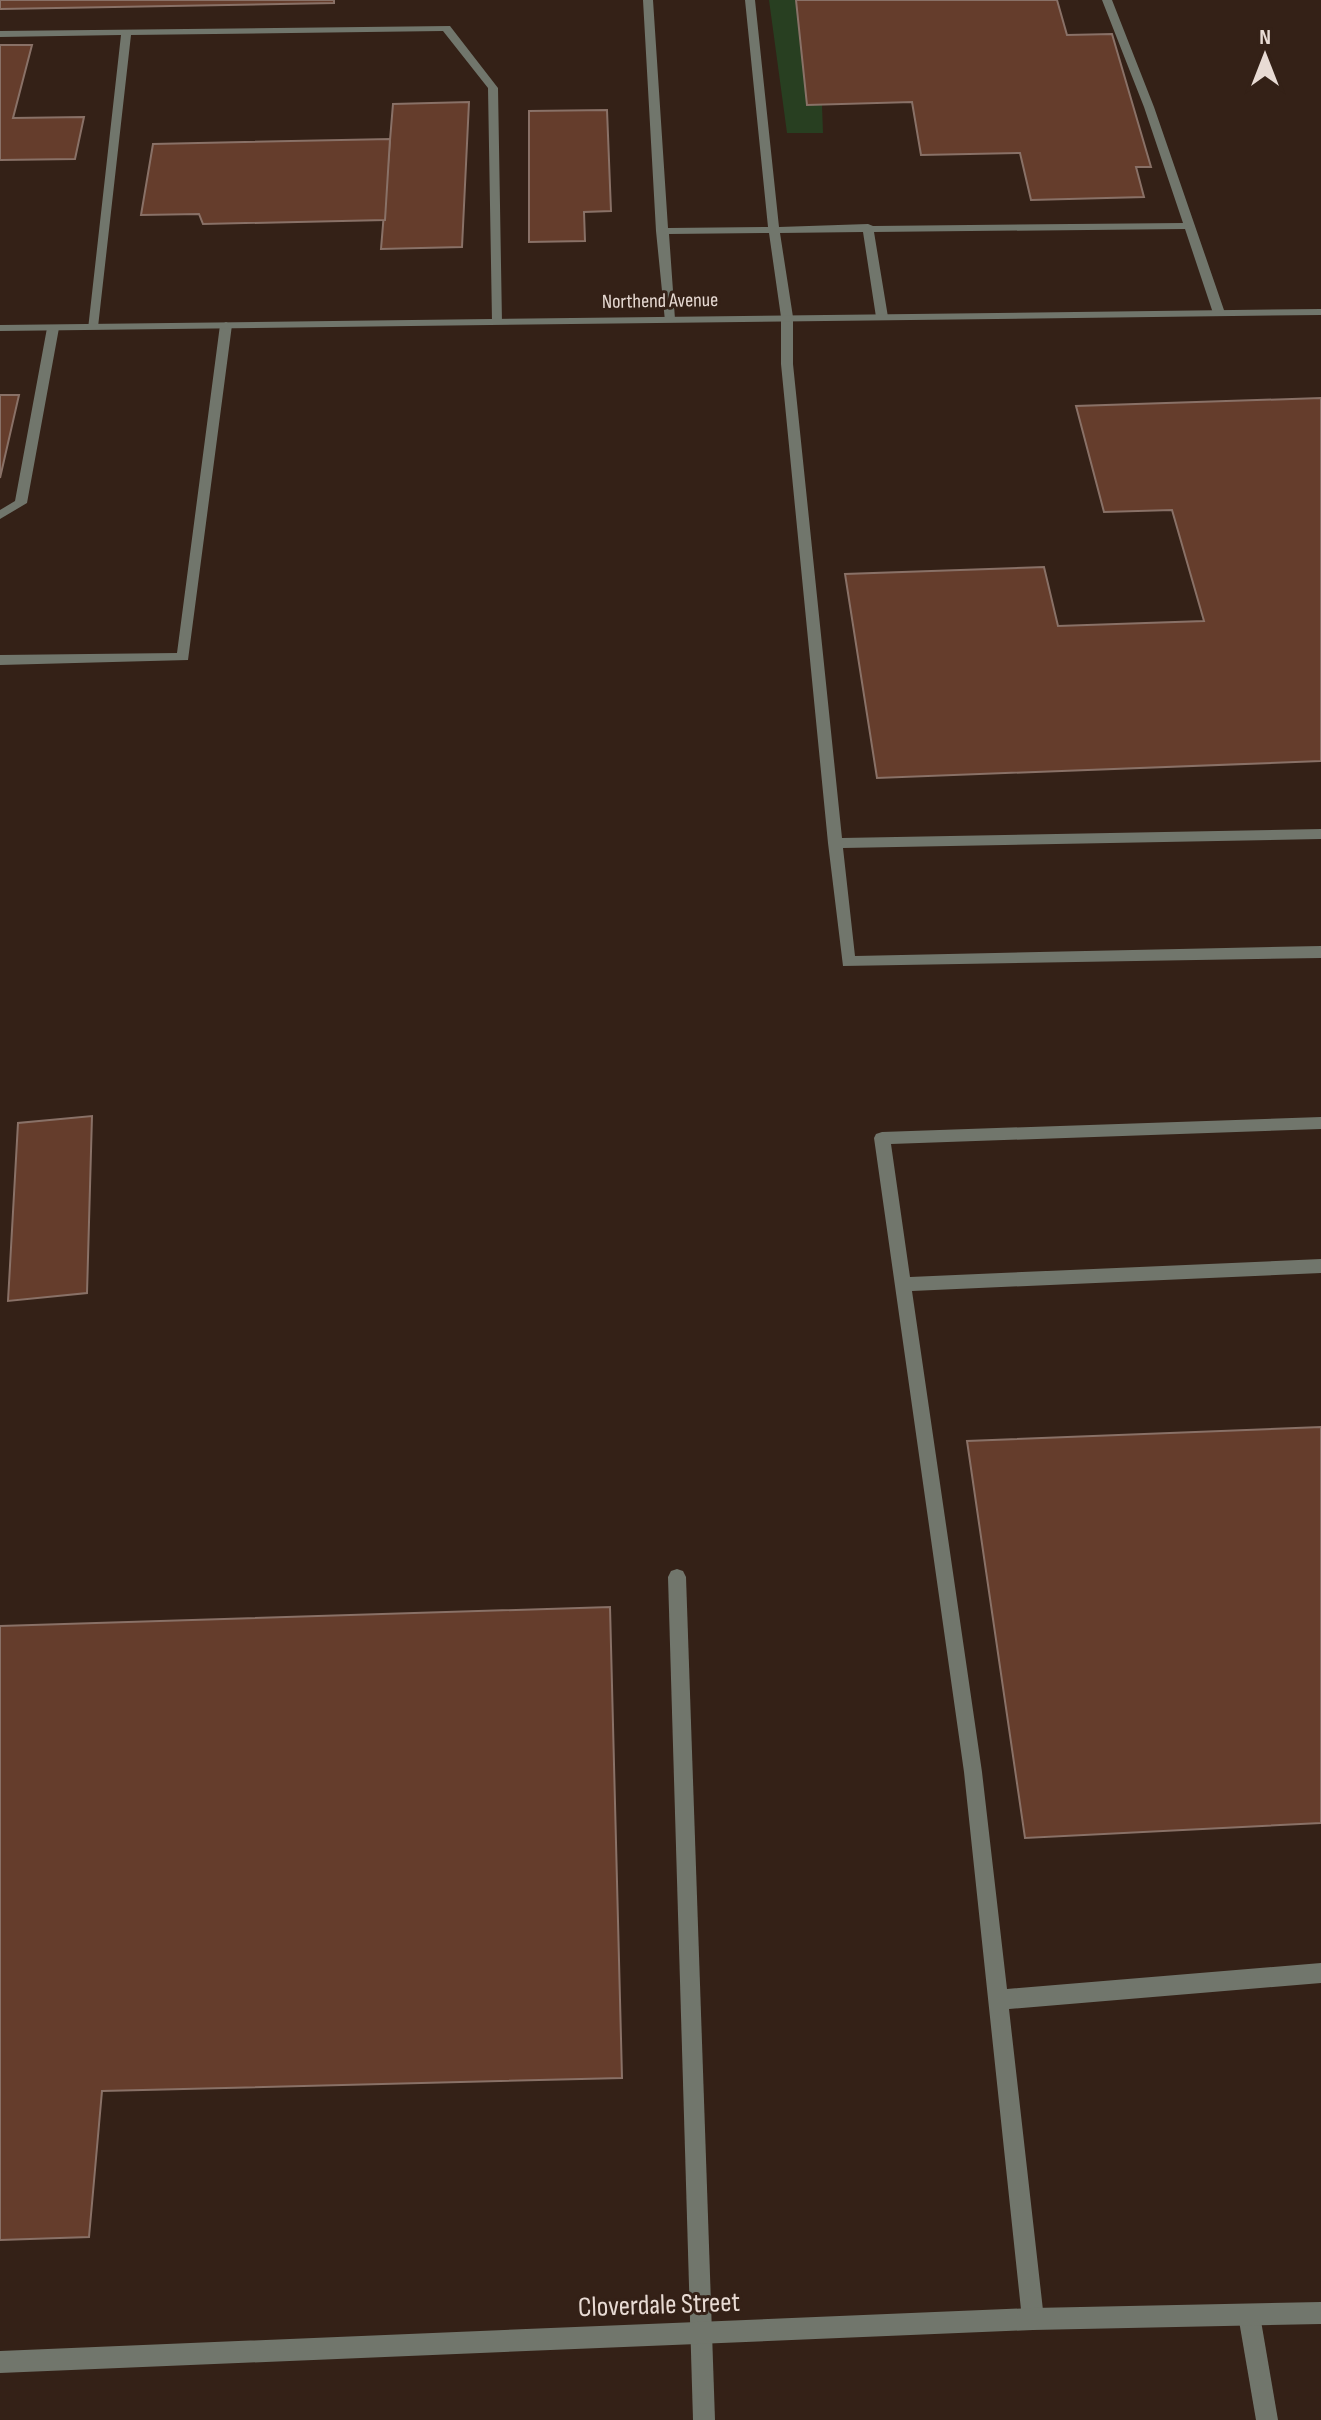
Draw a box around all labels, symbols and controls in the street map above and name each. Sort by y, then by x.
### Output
north arrow [1225,16,1305,96]
text: N [1259,24,1271,51]
street label: Northend Avenue [602,288,718,314]
street label: Cloverdale Street [577,2286,741,2324]

